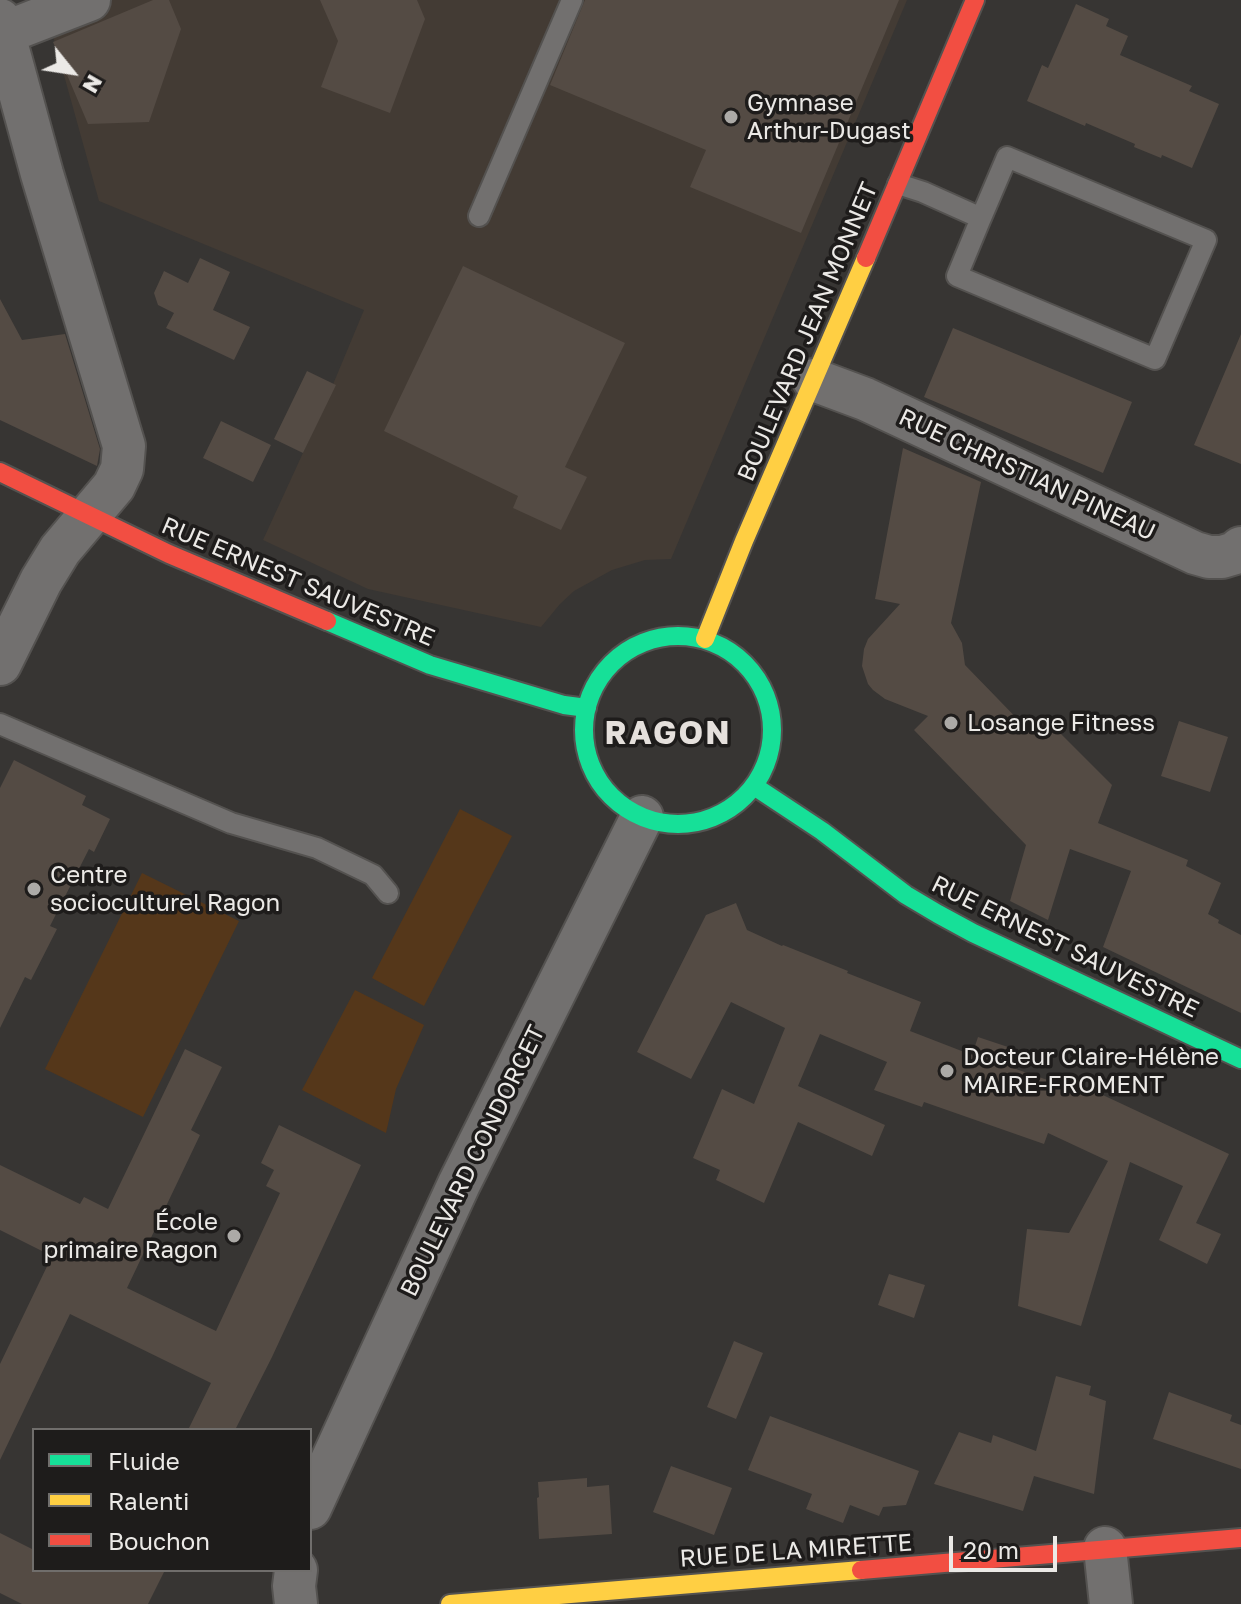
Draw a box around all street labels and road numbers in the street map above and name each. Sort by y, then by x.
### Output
street label: BOULEVARD JEAN MONNET [732,178,884,486]
street label: RUE CHRISTIAN PINEAU [894,403,1160,547]
street label: RUE ERNEST SAUVESTRE [157,511,439,653]
street label: RUE ERNEST SAUVESTRE [927,870,1203,1024]
street label: BOULEVARD CONDORCET [395,1021,551,1301]
street label: RUE DE LA MIRETTE [679,1529,913,1573]

